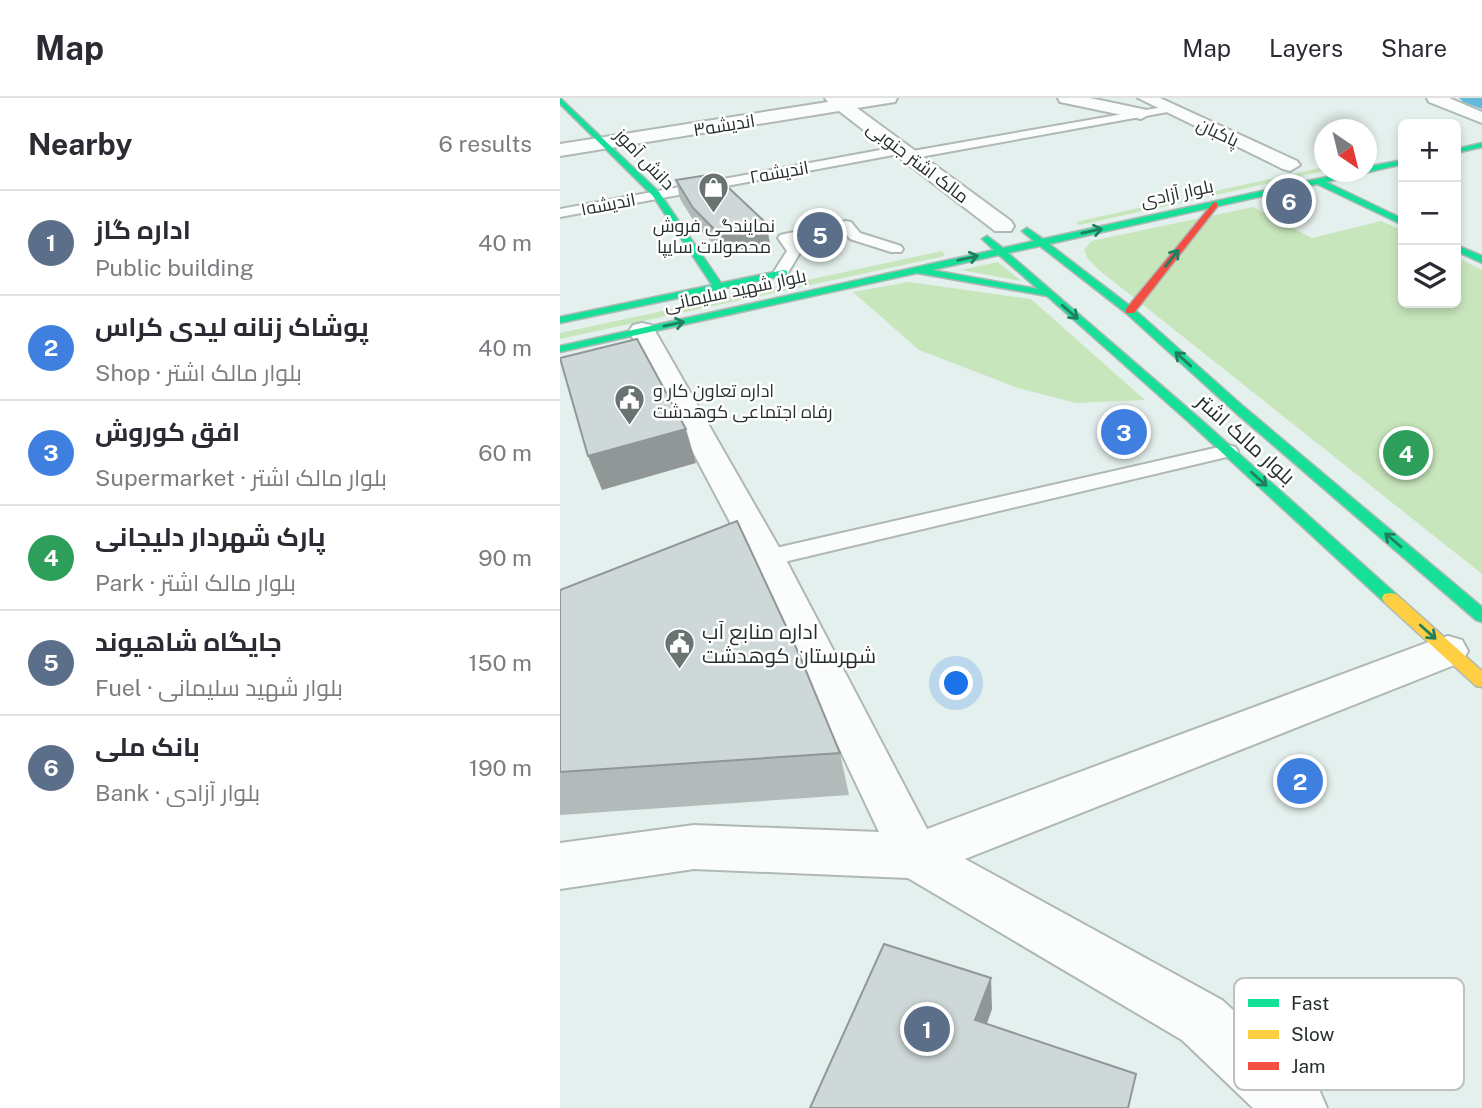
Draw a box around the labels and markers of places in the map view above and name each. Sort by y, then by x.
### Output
shop icon: نمایندگی فروش محصولات سایپا [697,170,731,214]
pin: 6 [1266,175,1312,227]
pin: 5 [797,209,843,261]
place label: نمایندگی فروش محصولات سایپا [653,215,775,258]
place label: اداره تعاون کار و رفاه اجتماعی کوهدشت [653,380,833,423]
public building icon: اداره تعاون کار و رفاه اجتماعی کوهدشت [613,383,647,427]
pin: 3 [1101,406,1147,458]
pin: 4 [1383,427,1429,479]
place label: اداره منابع آب شهرستان کوهدشت [702,619,876,669]
public building icon: اداره منابع آب شهرستان کوهدشت [662,626,696,670]
pin: 2 [1277,755,1323,807]
pin: 1 [904,1003,950,1055]

